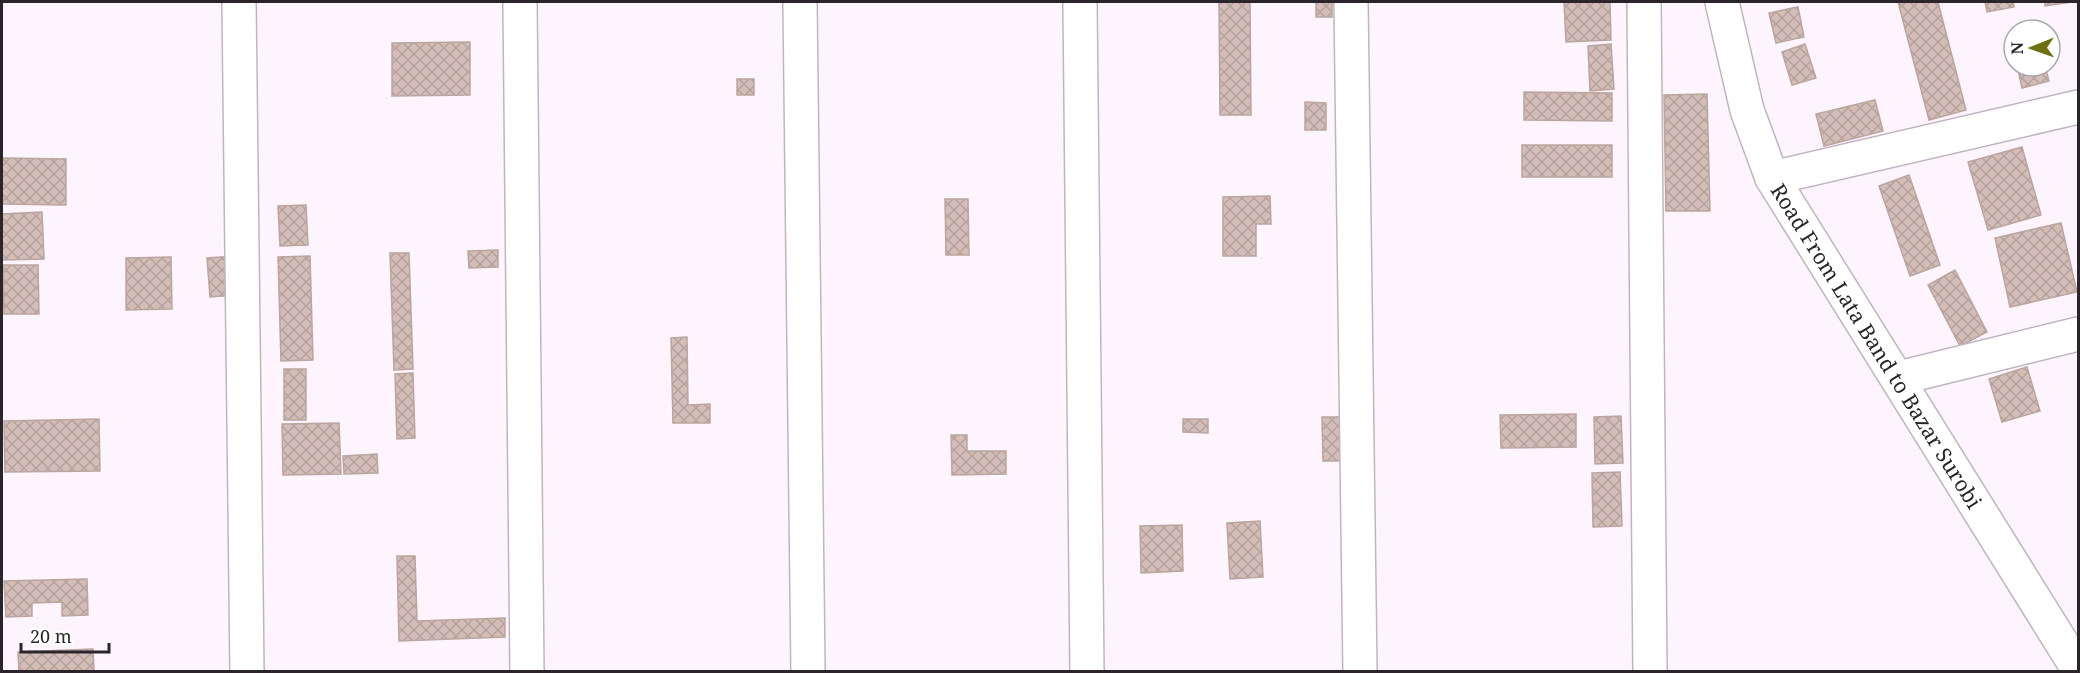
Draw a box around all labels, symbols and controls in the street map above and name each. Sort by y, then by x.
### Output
north arrow [2002,18,2062,78]
text: N [2006,41,2028,55]
street label: Road From Lata Band to Bazar Surobi [1765,178,1989,514]
scale bar [21,616,110,654]
text: 20 m [30,624,72,648]

